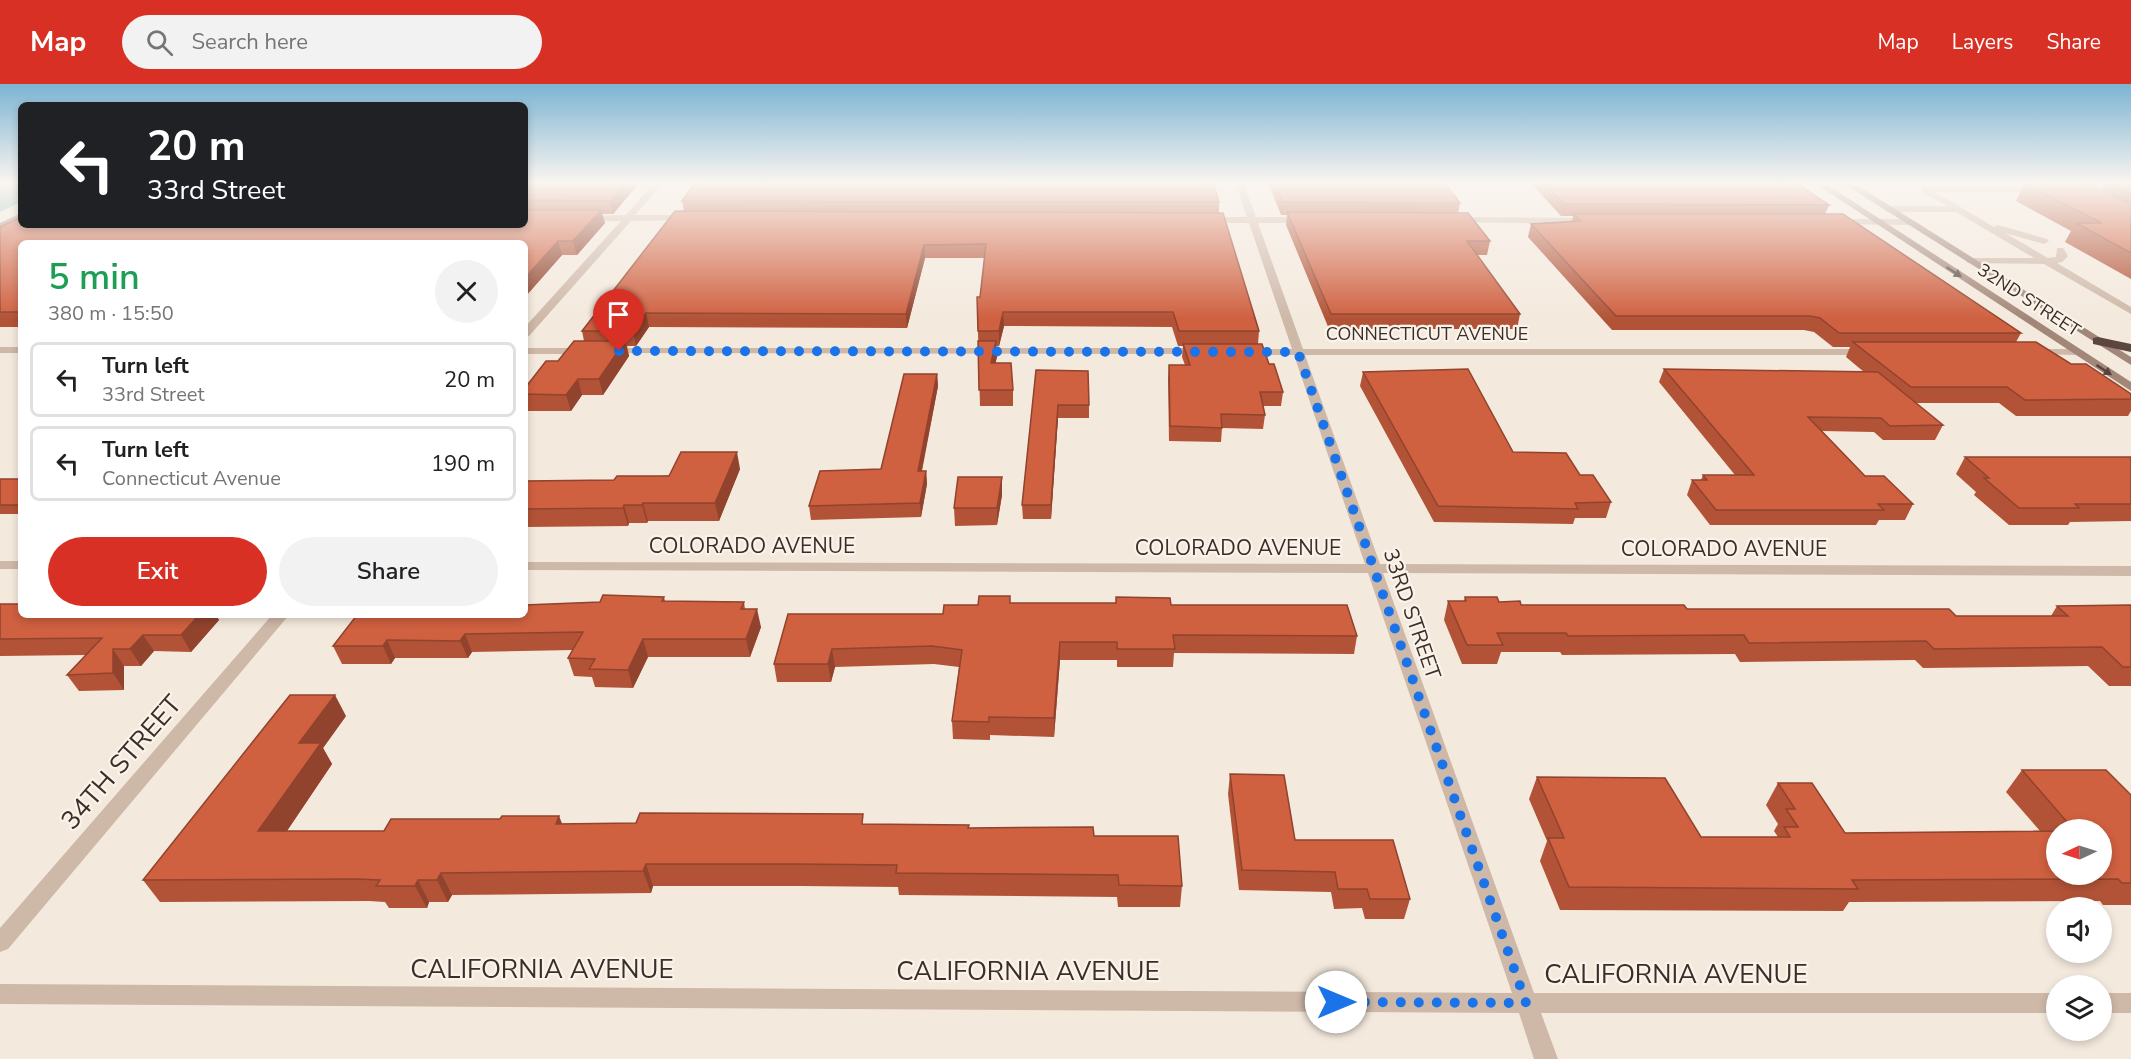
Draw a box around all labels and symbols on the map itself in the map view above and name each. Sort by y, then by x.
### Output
street label: 32ND STREET [1973,258,2085,342]
one-way arrow [1946,266,1962,277]
pin [593,289,644,351]
street label: CONNECTICUT AVENUE [1326,322,1528,346]
one-way arrow [2096,364,2112,375]
street label: COLORADO AVENUE [649,532,855,560]
street label: COLORADO AVENUE [1135,534,1341,562]
street label: COLORADO AVENUE [1621,535,1827,563]
street label: 33RD STREET [1377,545,1448,683]
street label: 34TH STREET [53,687,190,837]
north arrow [2046,819,2112,885]
street label: CALIFORNIA AVENUE [410,952,674,987]
street label: CALIFORNIA AVENUE [896,954,1160,989]
street label: CALIFORNIA AVENUE [1544,957,1808,992]
position arrow [1304,970,1368,1034]

